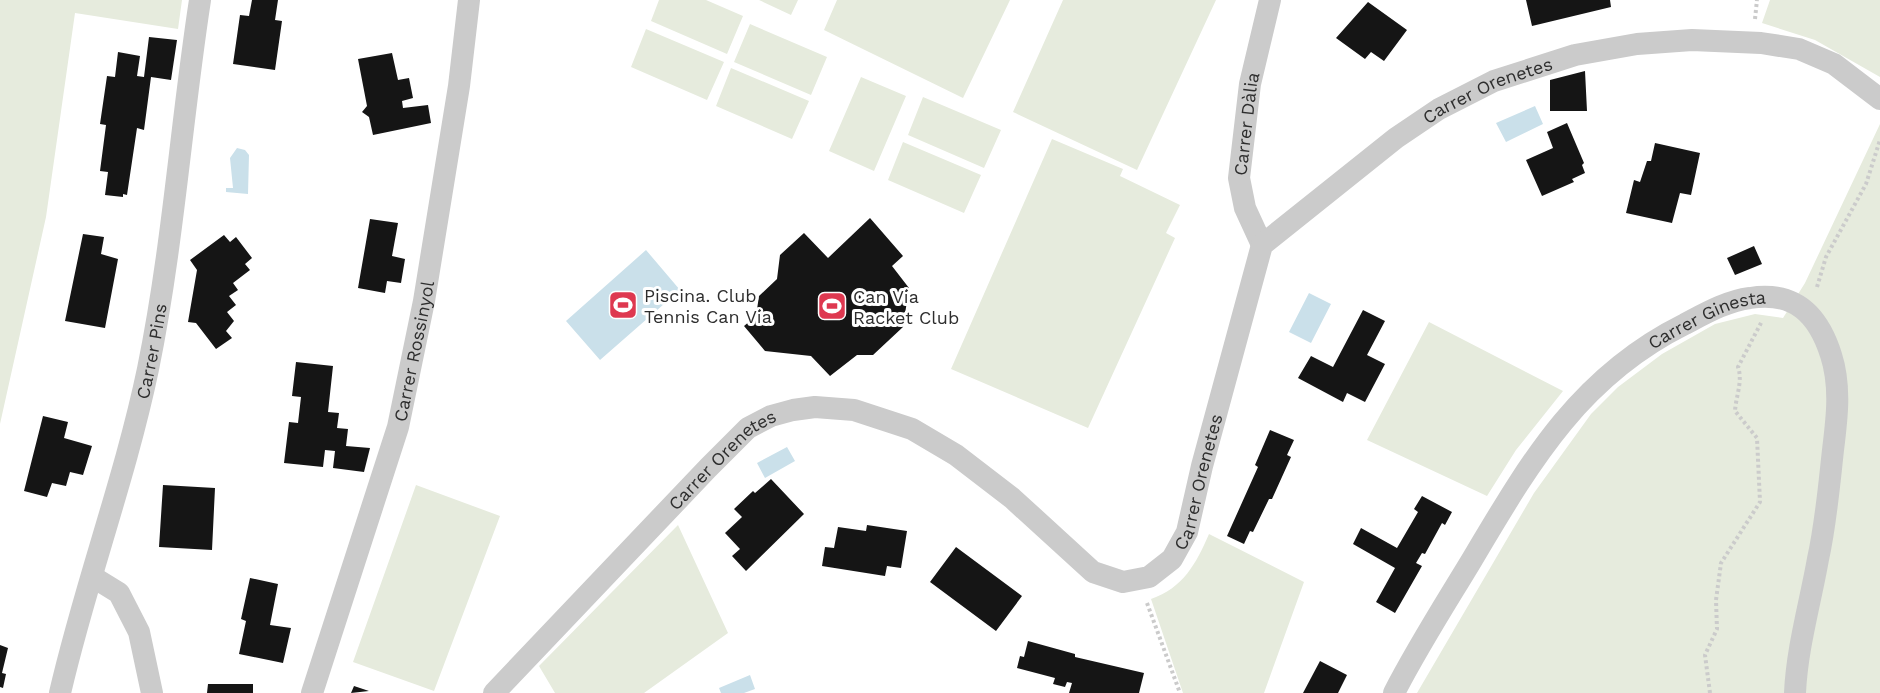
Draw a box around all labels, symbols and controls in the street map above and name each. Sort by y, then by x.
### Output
street label: Carrer Orenetes [1418,53,1555,128]
street label: Carrer Dàlia [1229,70,1263,177]
street label: Carrer Rossinyol [389,279,438,423]
place label: Piscina. Club Tennis Can Via [644,285,772,327]
place label: Can Via Racket Club [853,286,959,328]
street label: Carrer Ginesta [1644,286,1766,353]
sports icon: Piscina. Club Tennis Can Via [607,289,639,321]
sports icon: Can Via Racket Club [816,290,848,322]
street label: Carrer Pins [131,302,170,401]
street label: Carrer Orenetes [664,405,779,514]
street label: Carrer Orenetes [1169,412,1226,554]

